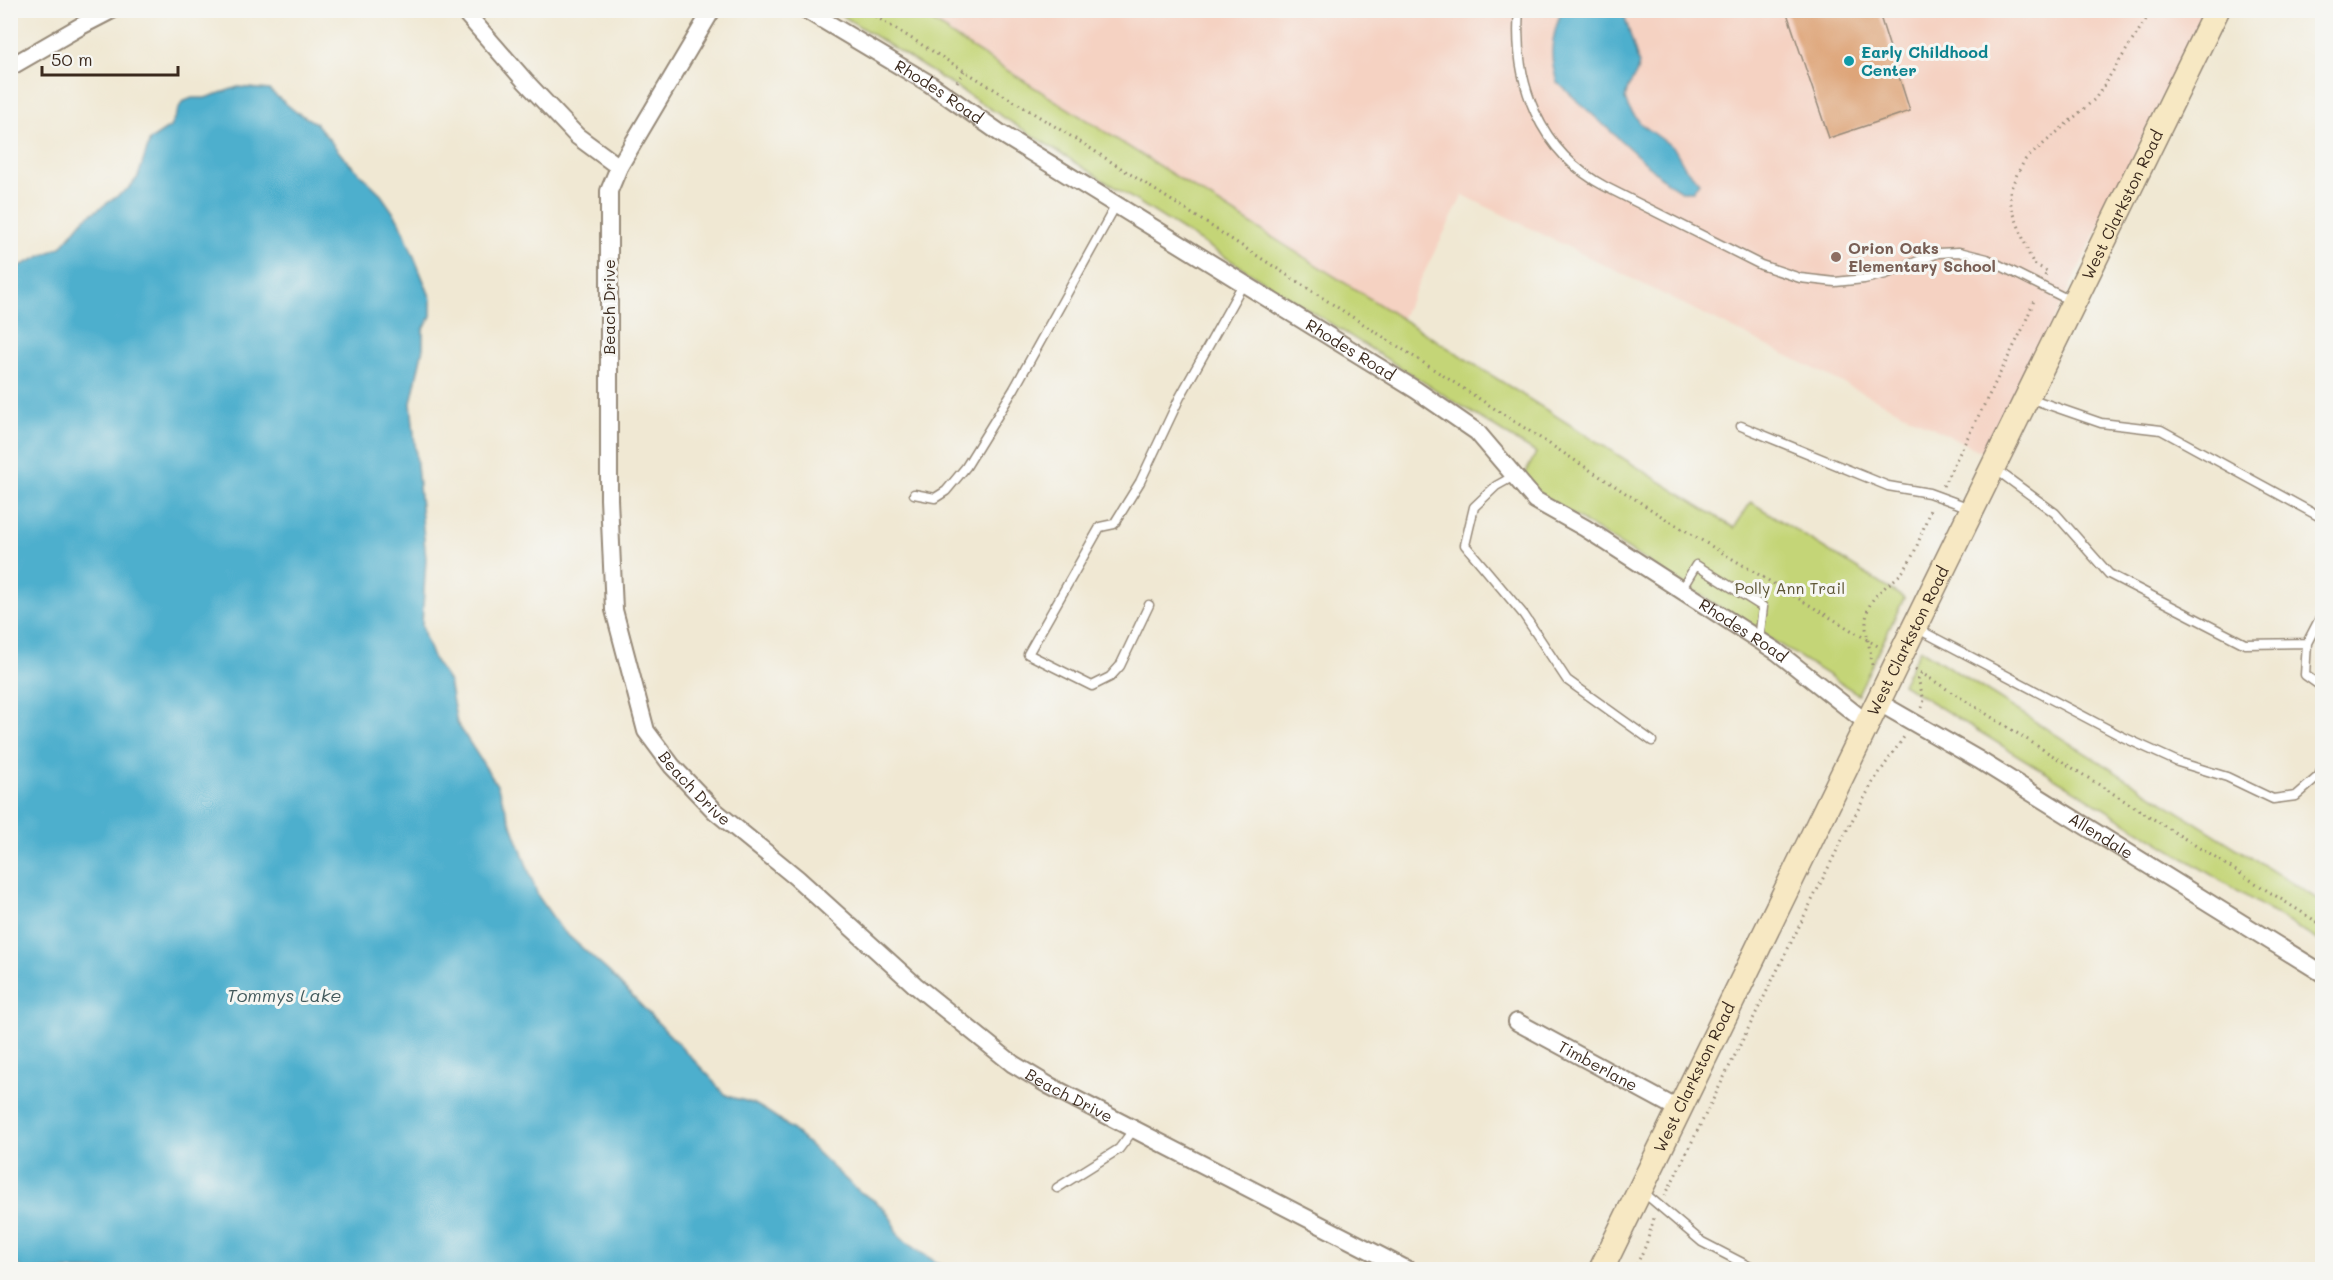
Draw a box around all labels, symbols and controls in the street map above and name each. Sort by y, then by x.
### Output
scale bar [42,39,178,77]
place label: Early Childhood Center [1861,41,1988,80]
text: 50 m [51,47,93,71]
street label: Rhodes Road [891,54,987,128]
marker: Early Childhood Center [1842,54,1856,68]
street label: West Clarkston Road [2076,126,2167,283]
place label: Orion Oaks Elementary School [1848,237,1996,276]
marker: Orion Oaks Elementary School [1829,250,1843,264]
street label: Beach Drive [598,259,619,355]
street label: Rhodes Road [1302,314,1400,385]
street label: West Clarkston Road [1862,562,1953,719]
park label: Polly Ann Trail [1735,577,1845,598]
street label: Rhodes Road [1695,593,1792,666]
street label: Beach Drive [654,746,735,830]
street label: Allendale [2065,807,2137,863]
water label: Tommys Lake [227,983,341,1007]
street label: West Clarkston Road [1648,999,1739,1155]
street label: Timberlane [1555,1035,1642,1095]
street label: Beach Drive [1022,1063,1117,1127]

